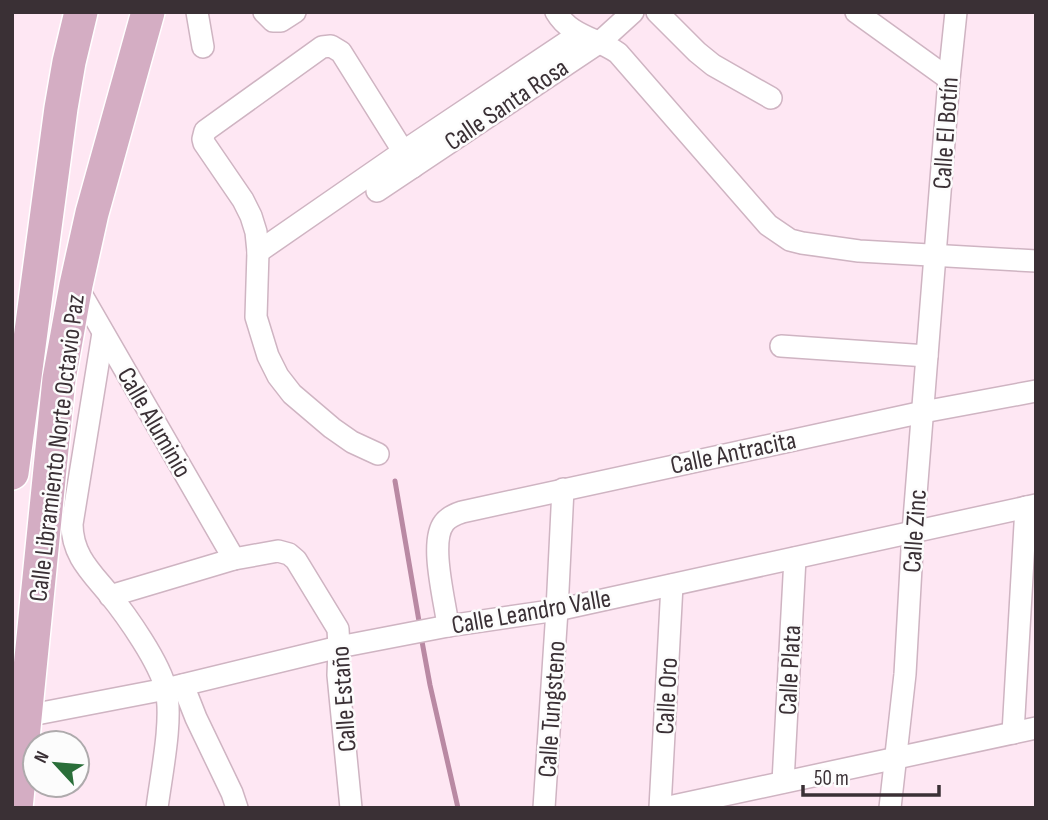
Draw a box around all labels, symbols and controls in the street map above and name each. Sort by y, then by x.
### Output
street label: Calle Santa Rosa [439,53,575,158]
street label: Calle El Botín [927,76,966,190]
street label: Calle Libramiento Norte Octavio Paz [23,293,92,604]
street label: Calle Aluminio [110,362,198,483]
street label: Calle Antracita [668,425,799,482]
street label: Calle Zinc [897,488,934,574]
street label: Calle Leandro Valle [449,583,613,642]
street label: Calle Plata [773,624,808,716]
street label: Calle Tungsteno [532,640,573,778]
street label: Calle Estaño [325,645,364,753]
street label: Calle Oro [650,657,685,735]
north arrow [21,729,91,799]
text: N [30,748,55,767]
scale bar [803,754,940,798]
text: 50 m [814,766,849,791]

